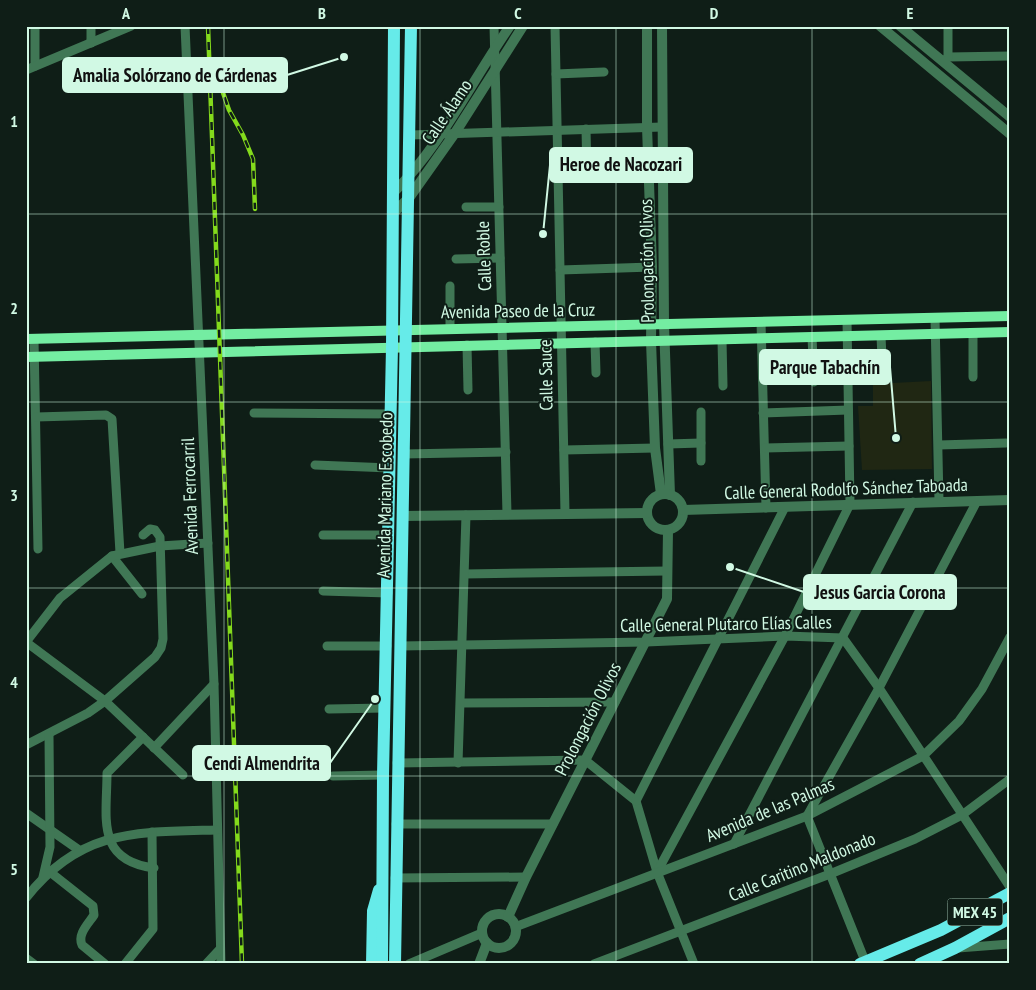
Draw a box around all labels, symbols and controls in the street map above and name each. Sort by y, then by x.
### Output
text: A [121,3,131,23]
text: B [318,3,326,23]
text: C [514,3,522,23]
text: D [710,3,719,23]
text: E [907,3,914,23]
callout: Amalia Solórzano de Cárdenas [63,58,287,92]
text: Amalia Solórzano de Cárdenas [72,63,277,87]
street label: Calle Álamo [416,75,477,149]
text: 1 [10,111,18,131]
callout: Heroe de Nacozari [550,148,692,182]
text: Heroe de Nacozari [560,152,682,176]
street label: Prolongación Olivos [634,199,659,323]
street label: Calle Roble [471,221,496,291]
text: 2 [10,298,18,318]
street label: Avenida Paseo de la Cruz [441,298,595,323]
street label: Calle Sauce [533,339,558,411]
callout: Parque Tabachín [760,350,890,384]
text: Parque Tabachín [770,355,880,379]
street label: Avenida Mariano Escobedo [372,412,397,578]
street label: Avenida Ferrocarril [176,436,203,555]
street label: Calle General Rodolfo Sánchez Taboada [724,473,968,504]
text: 3 [10,485,18,505]
callout: Jesus Garcia Corona [804,575,956,609]
text: Jesus Garcia Corona [813,580,946,604]
street label: Calle General Plutarco Elías Calles [620,610,832,637]
street label: Prolongación Olivos [549,658,626,779]
text: 4 [10,672,18,692]
callout: Cendi Almendrita [193,746,330,780]
text: Cendi Almendrita [204,751,320,775]
street label: Avenida de las Palmas [702,772,838,847]
street label: Calle Caritino Maldonado [725,827,879,906]
text: 5 [10,859,18,879]
road number: MEX 45 [948,899,1002,926]

